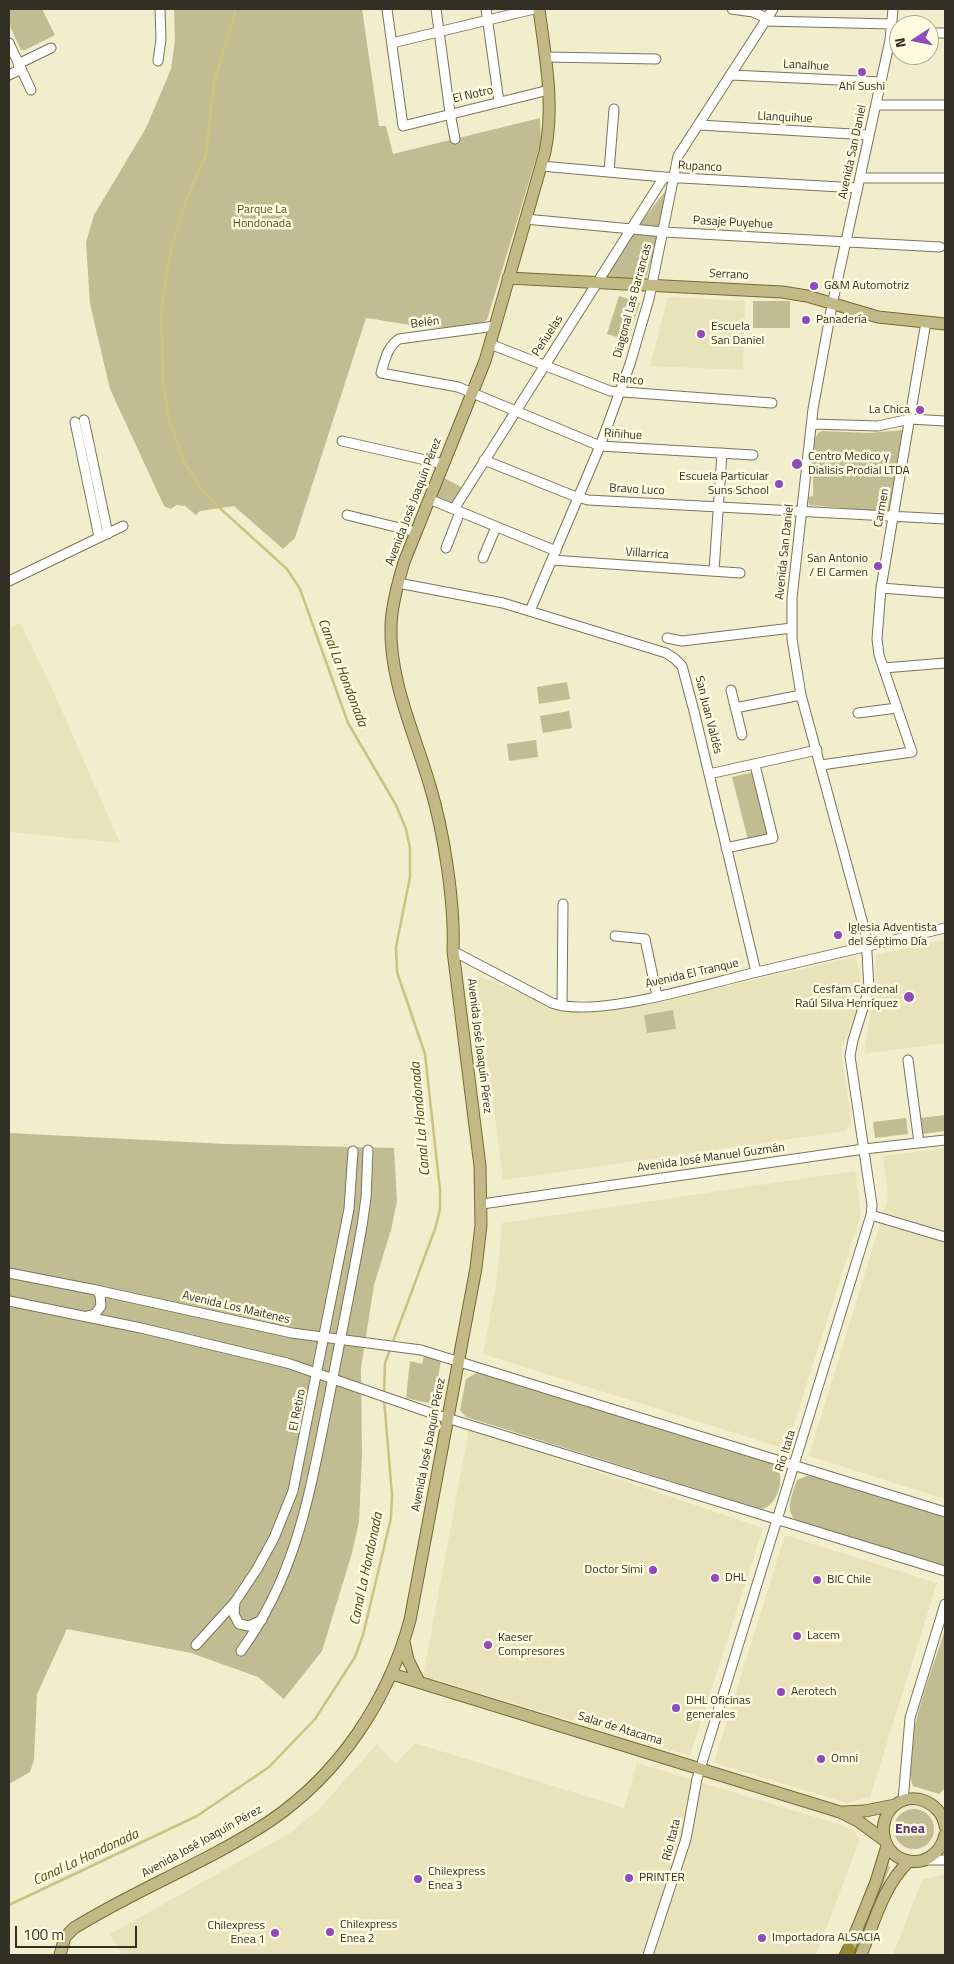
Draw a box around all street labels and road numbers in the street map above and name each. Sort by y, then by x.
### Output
street label: Lanalhue [783,58,829,74]
street label: El Notro [451,83,495,107]
street label: Avenida San Daniel [836,104,870,200]
street label: Llanquihue [757,109,813,127]
street label: Rupanco [678,159,722,175]
street label: Pasaje Puyehue [693,214,773,232]
street label: Diagonal Las Barrancas [611,242,655,360]
street label: Serrano [709,267,749,283]
street label: Peñuelas [529,313,567,359]
street label: Belén [410,314,440,332]
street label: Ranco [612,371,644,389]
street label: Riñihue [604,426,642,444]
street label: Avenida José Joaquín Pérez [383,436,445,568]
street label: Bravo Luco [609,481,665,499]
street label: Carmen [872,487,892,529]
street label: Avenida San Daniel [773,504,797,600]
street label: Villarrica [625,545,669,563]
street label: San Juan Valdés [691,674,725,756]
street label: Avenida El Tranque [644,956,740,992]
street label: Avenida José Joaquín Pérez [464,978,494,1114]
street label: Avenida José Manuel Guzmán [636,1141,786,1175]
street label: Avenida Los Maitenes [181,1289,291,1327]
street label: Avenida José Joaquín Pérez [409,1377,449,1513]
street label: El Retiro [287,1388,309,1432]
street label: Río Itata [773,1429,799,1473]
street label: Salar de Atacama [576,1709,664,1749]
street label: Avenida José Joaquín Pérez [139,1803,265,1881]
street label: Río Itata [660,1818,684,1862]

